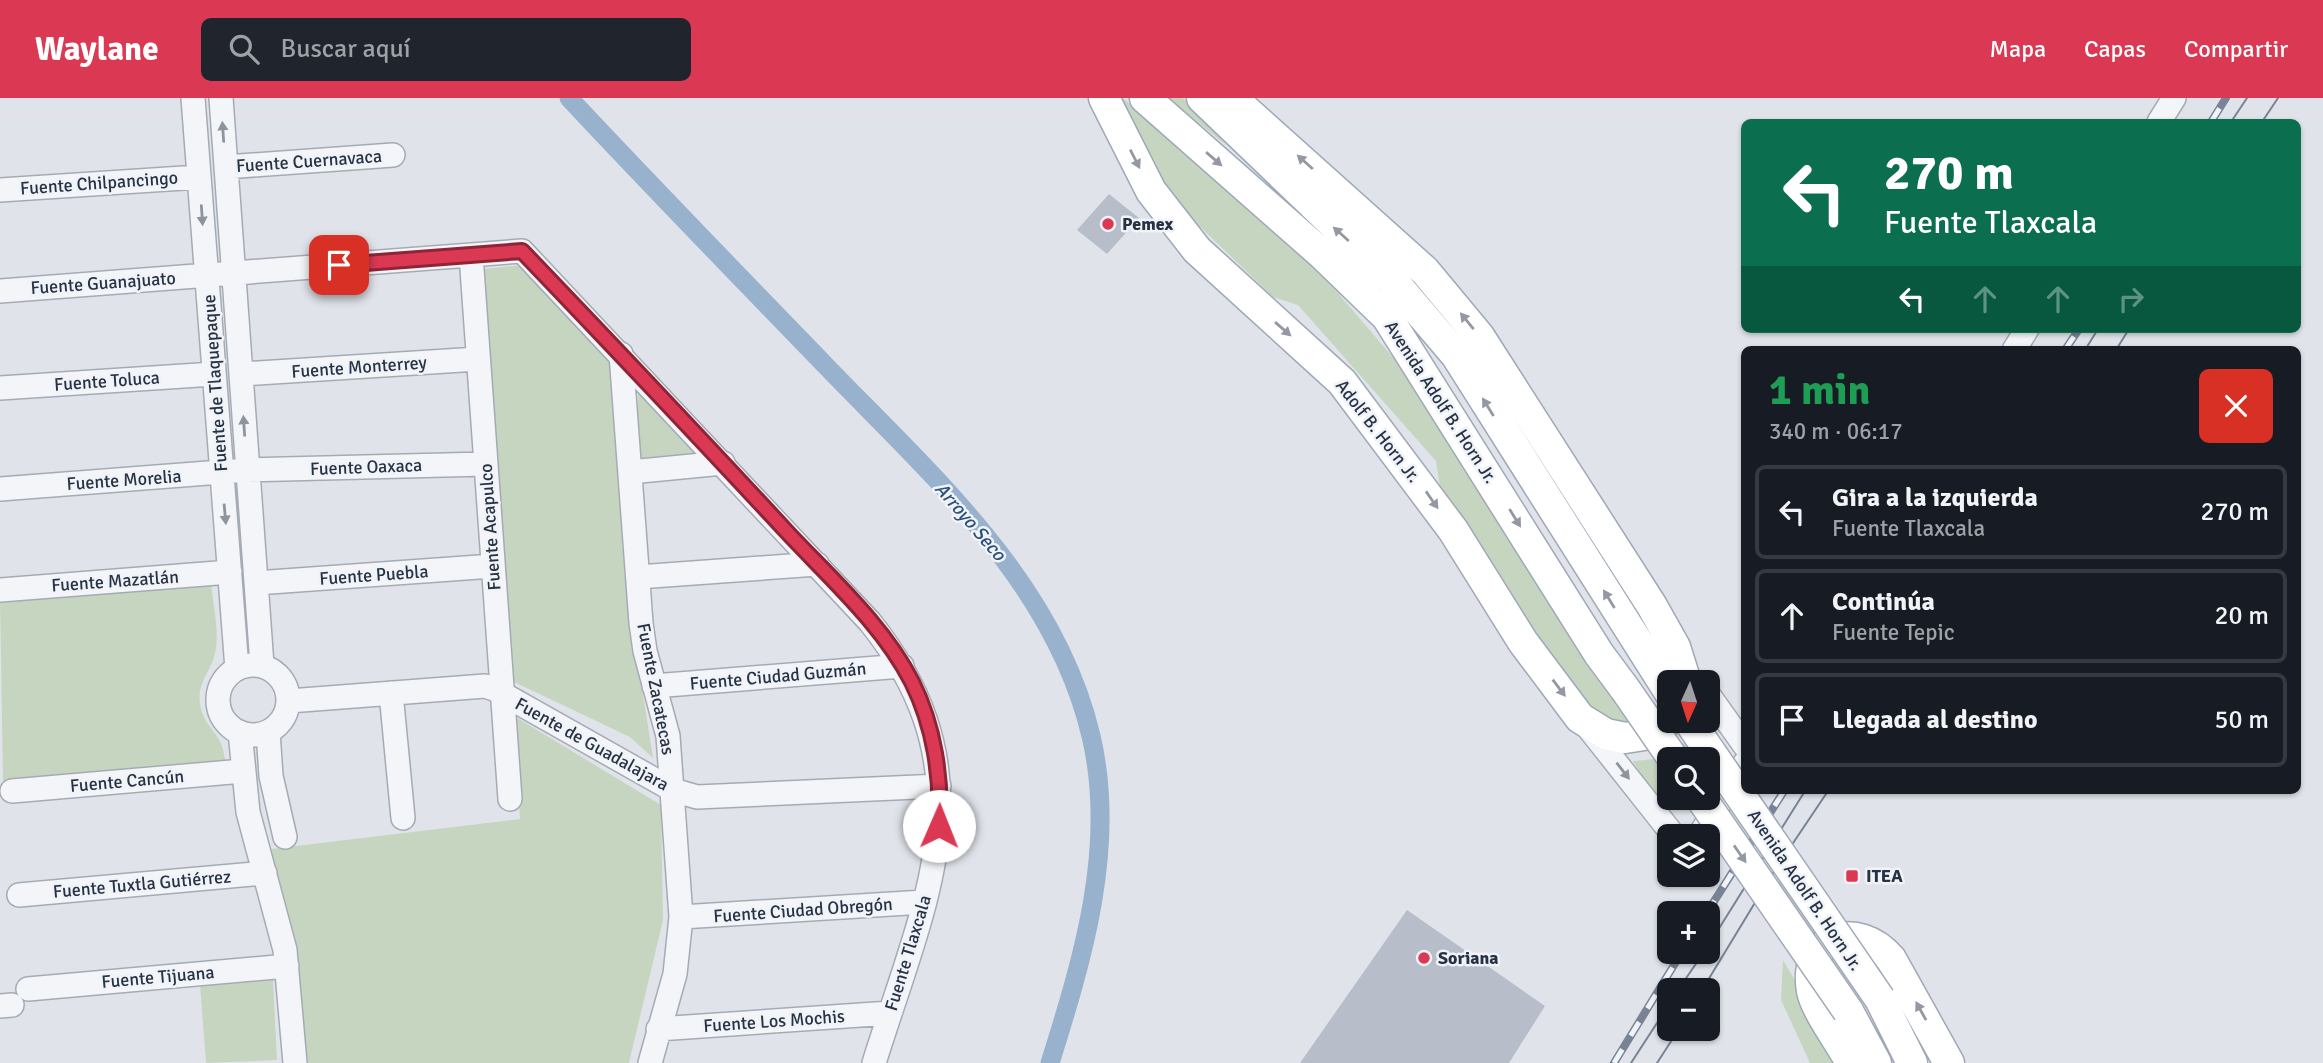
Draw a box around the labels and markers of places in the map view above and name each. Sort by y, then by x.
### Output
place label: Pemex [1122,213,1174,235]
marker: Pemex [1100,216,1116,232]
pin [309,235,369,295]
place label: ITEA [1866,865,1903,887]
marker: ITEA [1844,868,1860,884]
place label: Soriana [1438,947,1499,969]
marker: Soriana [1416,950,1432,966]

